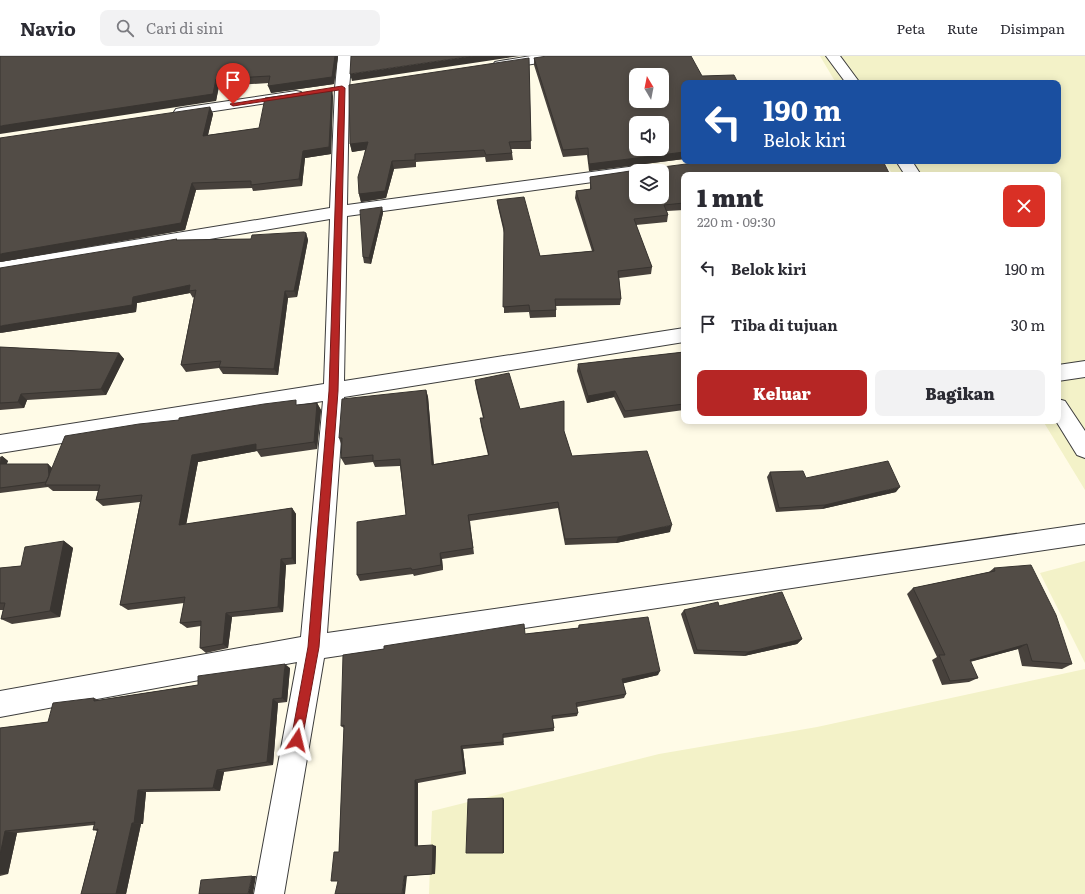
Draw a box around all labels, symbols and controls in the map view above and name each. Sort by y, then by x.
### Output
search box [100,10,380,46]
text: Navio [20,14,76,42]
text: Cari di sini [146,16,223,39]
icon: search [114,17,136,39]
text: Peta [896,18,925,38]
text: Rute [947,18,978,38]
text: Disimpan [1000,18,1065,38]
pin [216,63,250,104]
north arrow [629,68,669,108]
map controls [629,68,669,204]
icon: arrive [222,69,244,91]
text: 190 m [763,88,841,130]
icon: left [697,96,749,148]
button: sound [629,116,669,156]
text: Belok kiri [763,126,846,153]
button: layers [629,164,669,204]
text: 1 mnt [697,179,764,214]
button: close [1003,185,1045,227]
text: 220 m · 09:30 [697,212,776,231]
icon: left [697,257,719,279]
text: Belok kiri [731,257,807,280]
text: 190 m [1005,257,1045,280]
icon: arrive [697,313,719,335]
text: Tiba di tujuan [731,313,838,336]
text: 30 m [1011,313,1045,336]
button: Keluar [697,370,867,416]
button: Bagikan [875,370,1045,416]
position arrow [276,719,318,761]

